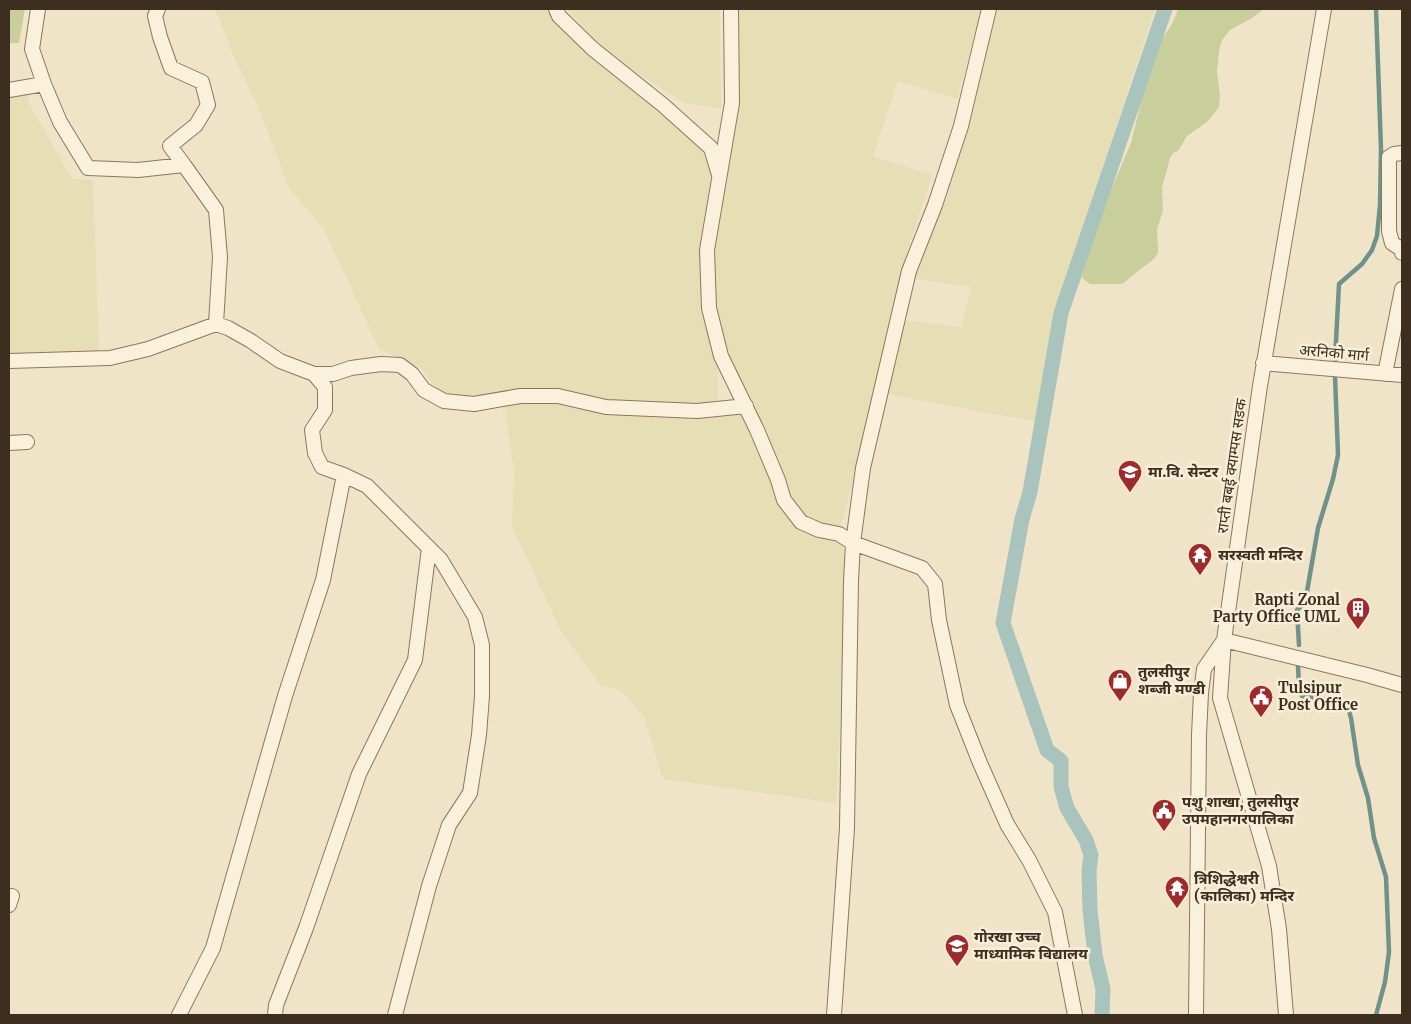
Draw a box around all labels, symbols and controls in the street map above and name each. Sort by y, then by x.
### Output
street label: अरनिको मार्ग [1298,340,1371,365]
street label: राप्ती बबई क्याम्पस सडक [1213,397,1250,535]
school or university icon: मा.वि. सेन्टर [1117,459,1143,493]
place label: मा.वि. सेन्टर [1148,462,1219,481]
temple icon: सरस्वती मन्दिर [1187,542,1213,576]
place label: सरस्वती मन्दिर [1218,545,1303,564]
place label: Rapti Zonal Party Office UML [1213,590,1340,626]
building icon: Rapti Zonal Party Office UML [1345,596,1371,630]
place label: तुलसीपुर शब्जी मण्डी [1138,662,1206,698]
shop icon: तुलसीपुर शब्जी मण्डी [1107,668,1133,702]
place label: Tulsipur Post Office [1278,678,1358,714]
public building icon: Tulsipur Post Office [1248,684,1274,718]
place label: पशु शाखा, तुलसीपुर उपमहानगरपालिका [1182,792,1299,828]
public building icon: पशु शाखा, तुलसीपुर उपमहानगरपालिका [1151,798,1177,832]
place label: त्रिशिद्धेश्वरी (कालिका) मन्दिर [1194,869,1295,905]
temple icon: त्रिशिद्धेश्वरी (कालिका) मन्दिर [1164,875,1190,909]
place label: गोरखा उच्च माध्यामिक विद्यालय [974,927,1088,963]
school or university icon: गोरखा उच्च माध्यामिक विद्यालय [944,933,970,967]

